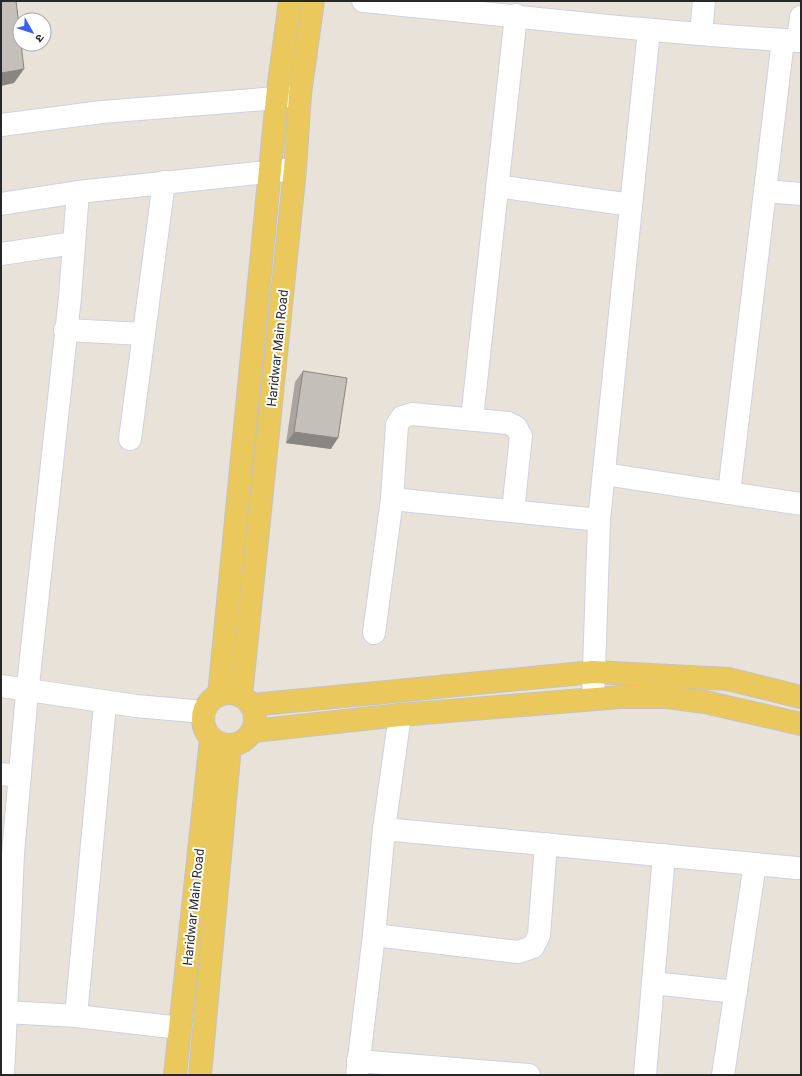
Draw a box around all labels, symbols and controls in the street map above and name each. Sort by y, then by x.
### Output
north arrow [12,12,52,52]
text: उ [32,31,46,45]
street label: Haridwar Main Road [264,289,291,407]
street label: Haridwar Main Road [180,848,207,966]

